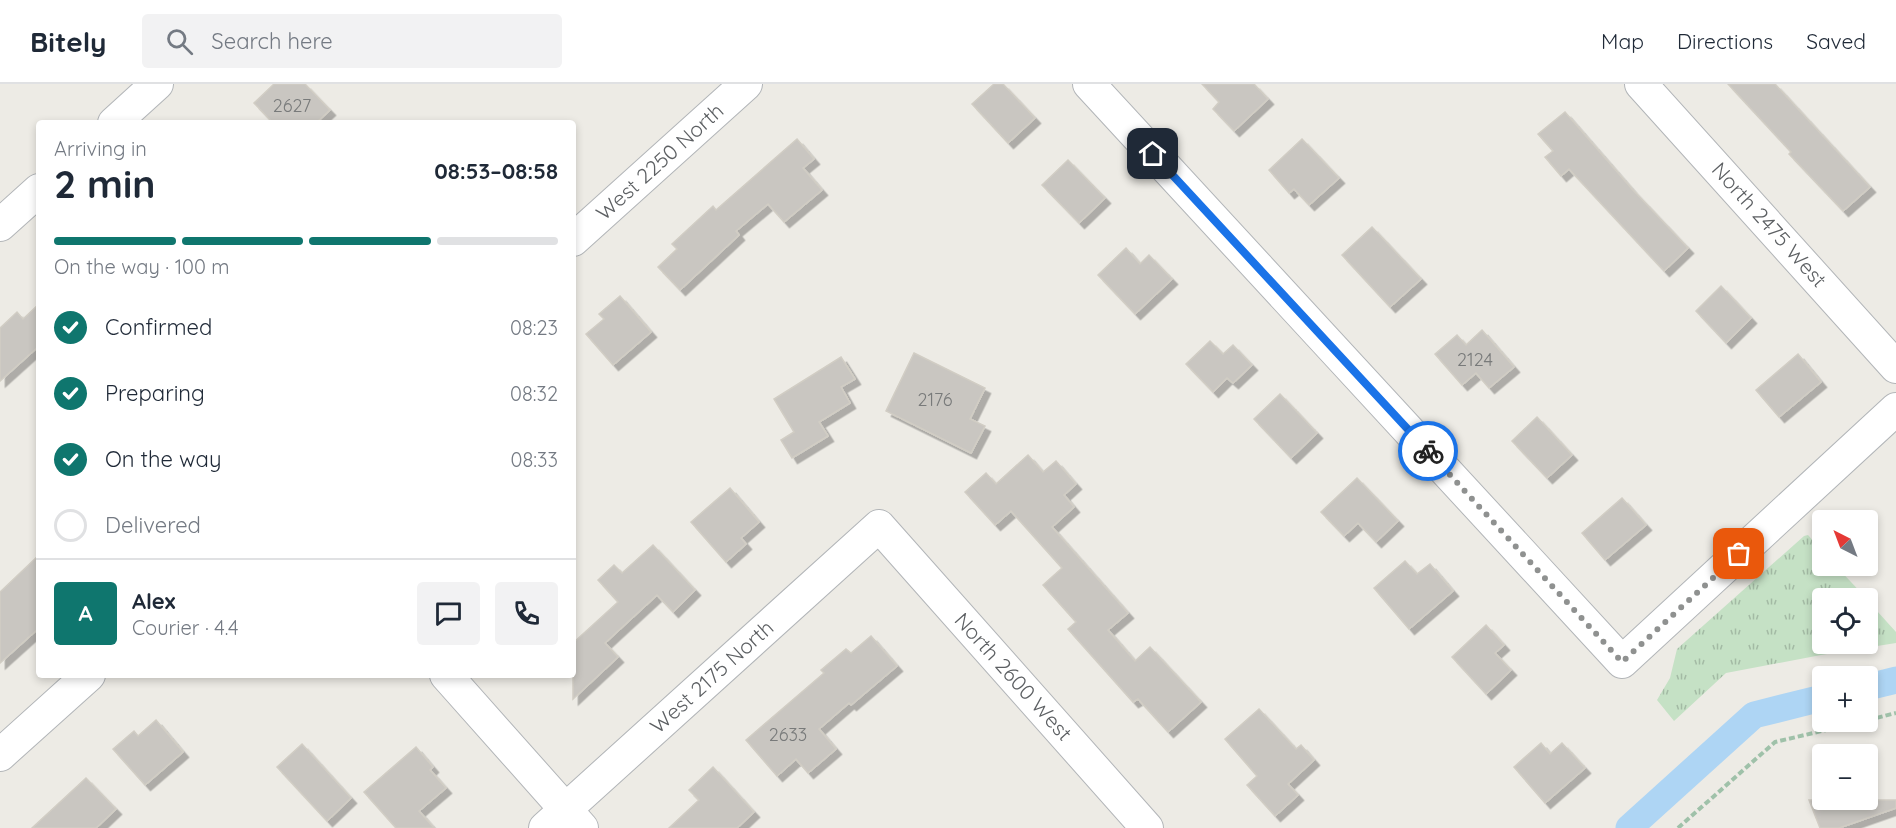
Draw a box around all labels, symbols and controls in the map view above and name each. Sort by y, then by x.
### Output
search box [142,14,562,68]
text: Bitely [30,24,106,59]
icon: search [163,25,196,58]
text: Search here [211,27,333,55]
text: Map [1601,28,1644,54]
text: Directions [1677,28,1773,54]
text: Saved [1806,28,1866,54]
house number: 2627 [273,94,311,117]
street label: West 2250 North [590,97,728,225]
pin [1127,128,1178,179]
text: Arriving in [54,136,147,161]
icon: home [1136,137,1169,170]
street label: North 2475 West [1707,156,1833,292]
text: 08:53–08:58 [434,157,558,185]
text: 2 min [54,159,156,208]
text: On the way · 100 m [54,254,230,279]
icon: check [54,311,87,344]
text: Confirmed [105,313,212,341]
text: 08:23 [510,315,558,340]
house number: 2124 [1457,348,1493,371]
icon: check [54,377,87,410]
text: Preparing [105,379,205,407]
text: 08:32 [510,381,558,406]
house number: 2176 [917,388,953,411]
courier [1398,421,1458,481]
icon: bike [1412,435,1445,468]
icon: check [54,443,87,476]
text: On the way [105,445,221,473]
text: 08:33 [511,447,558,472]
north arrow [1812,510,1878,576]
map controls [1812,510,1878,810]
text: Delivered [105,511,201,539]
pin [1713,528,1764,579]
icon: bag [1722,537,1755,570]
button: chat [417,582,480,645]
button: phone [495,582,558,645]
text: Alex [132,587,175,615]
button: locate [1812,588,1878,654]
text: A [78,599,93,627]
street label: North 2600 West [949,607,1078,746]
street label: West 2175 North [644,614,778,738]
text: Courier · 4.4 [132,615,238,640]
button: + [1812,666,1878,732]
house number: 2633 [769,723,807,746]
button: − [1812,744,1878,810]

